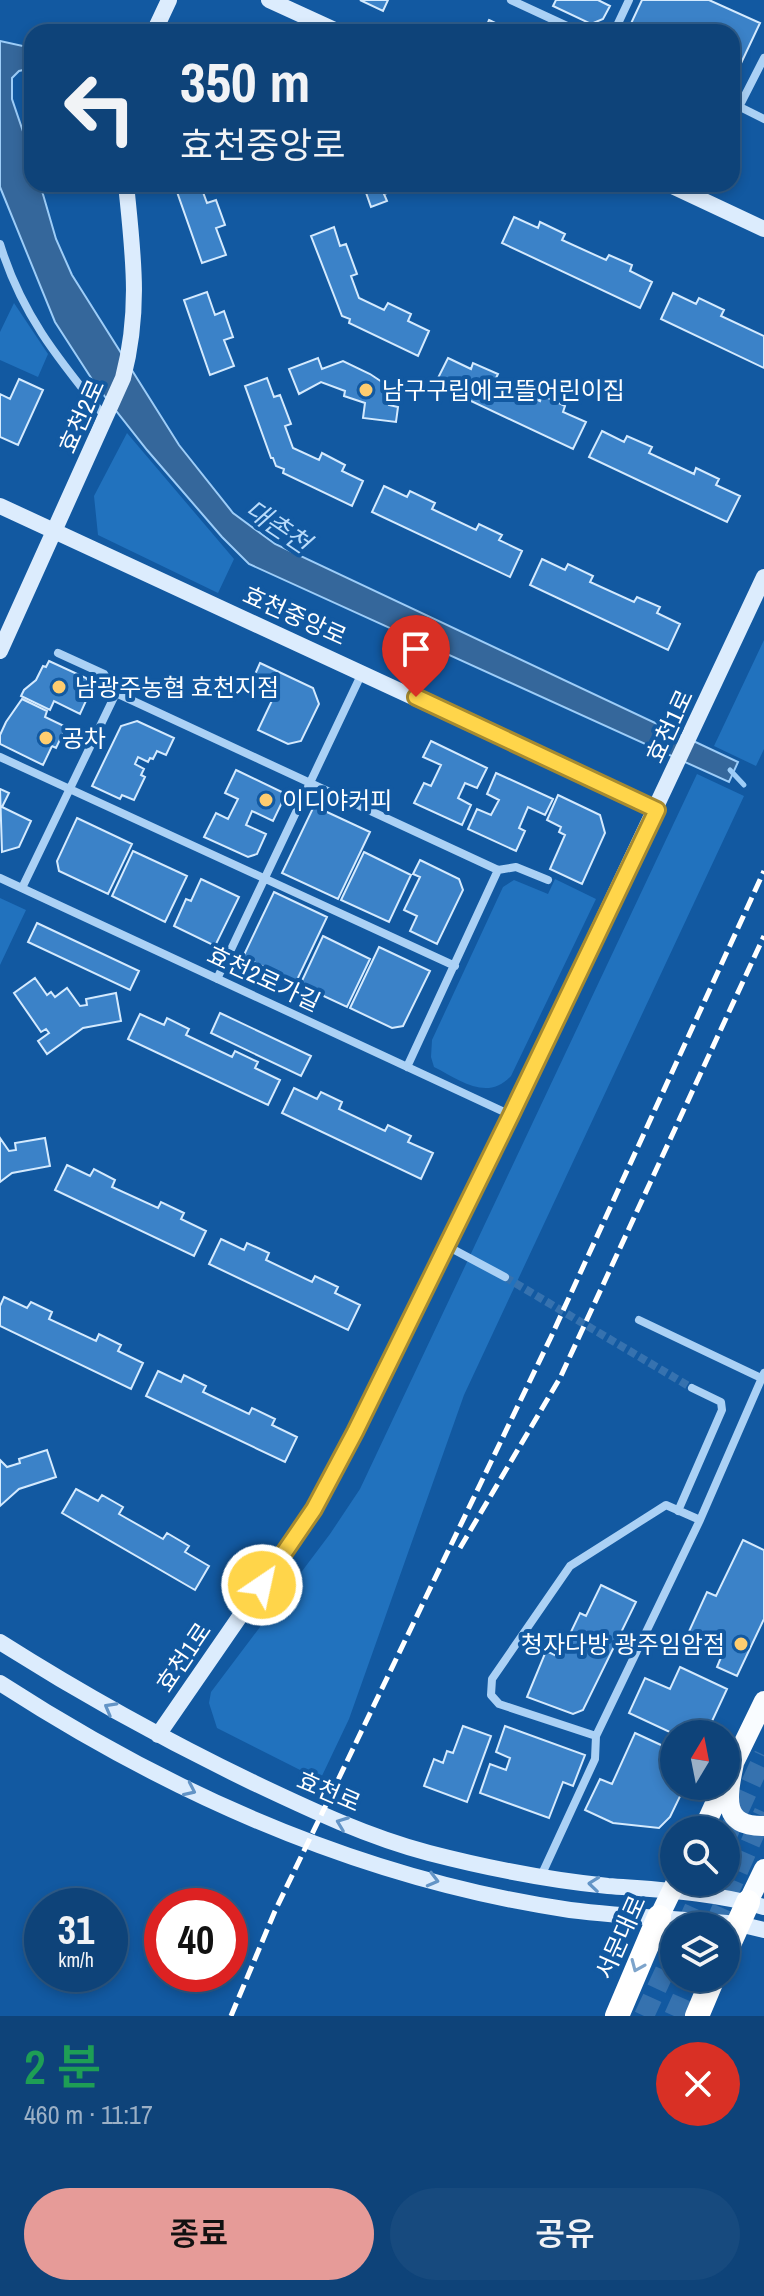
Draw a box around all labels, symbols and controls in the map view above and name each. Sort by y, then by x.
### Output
text: 350 m [180,44,310,119]
icon: left [48,56,152,160]
text: 효천중앙로 [180,121,346,169]
street label: 효천2로 [51,374,111,458]
place label: 남구구립에코뜰어린이집 [382,374,625,406]
marker: 남구구립에코뜰어린이집 [357,381,375,399]
water label: 대촌천 [238,491,320,562]
street label: 효천중앙로 [238,578,352,652]
pin [382,615,450,697]
icon: arrive [394,627,438,671]
place label: 남광주농협 효천지점 [75,671,279,703]
marker: 남광주농협 효천지점 [50,678,68,696]
street label: 효천1로 [638,684,700,768]
place label: 공차 [62,722,106,754]
marker: 공차 [37,729,55,747]
place label: 이디야커피 [282,784,392,816]
marker: 이디야커피 [257,791,275,809]
street label: 효천2로가길 [202,938,326,1018]
position arrow [220,1543,304,1627]
street label: 효천1로 [148,1616,218,1698]
place label: 청자다방 광주임암점 [521,1628,725,1660]
marker: 청자다방 광주임암점 [732,1635,750,1653]
one-way arrow [104,1702,119,1718]
north arrow [660,1720,740,1800]
map controls [660,1720,740,1992]
street label: 효천로 [292,1763,366,1819]
one-way arrow [181,1780,196,1796]
one-way arrow [336,1816,350,1833]
button: search [660,1816,740,1896]
one-way arrow [425,1871,439,1888]
one-way arrow [587,1876,600,1893]
speed limit sign: 40 [144,1888,248,1992]
street label: 서문대로 [587,1890,653,1984]
text: 31 [58,1903,94,1956]
button: layers [660,1912,740,1992]
text: km/h [58,1946,94,1973]
one-way arrow [630,1958,646,1972]
text: 2 분 [24,2034,101,2099]
button: close [656,2042,740,2126]
text: 460 m · 11:17 [24,2097,153,2132]
button: 종료 [24,2188,374,2280]
button: 공유 [390,2188,740,2280]

